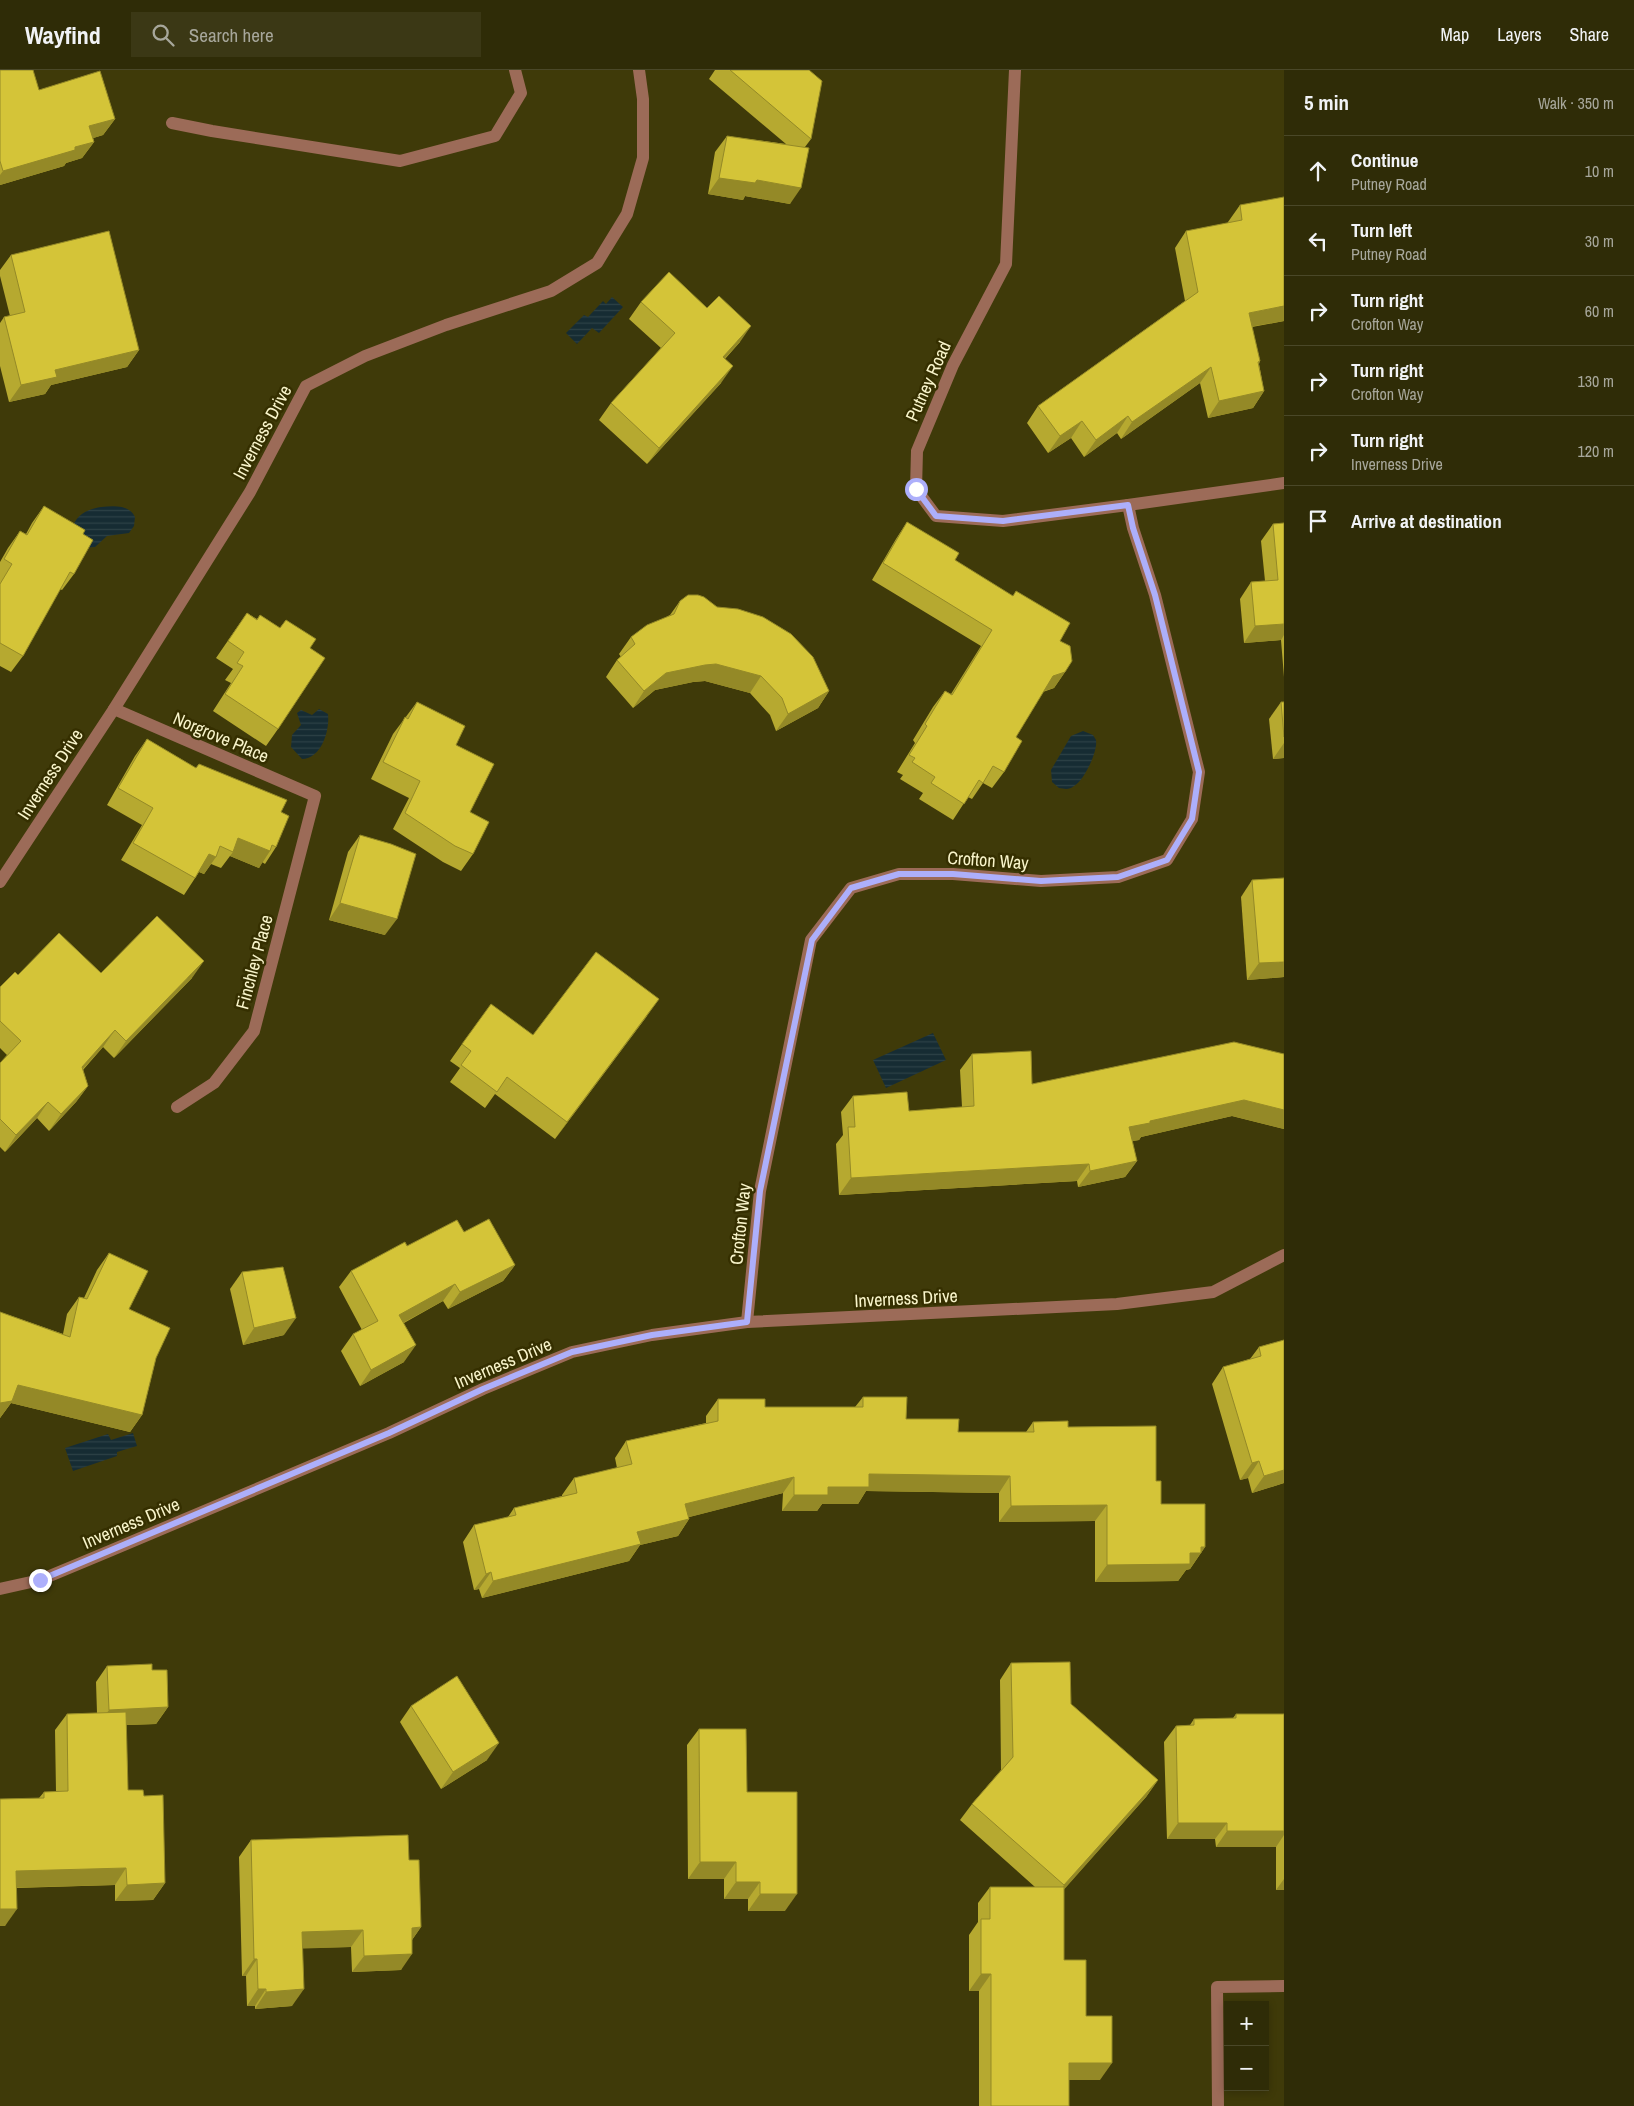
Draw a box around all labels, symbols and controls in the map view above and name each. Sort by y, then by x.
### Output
search box [131,12,481,57]
text: Wayfind [25,19,101,51]
icon: search [149,21,177,49]
text: Search here [189,22,274,48]
text: Map [1441,22,1469,47]
text: Layers [1497,22,1542,47]
text: Share [1570,22,1609,47]
text: 5 min [1304,88,1349,117]
text: Walk · 350 m [1538,92,1614,114]
text: Continue [1351,147,1419,173]
icon: ahead [1304,157,1332,185]
text: 10 m [1585,160,1614,182]
text: Putney Road [1351,173,1427,195]
text: Turn left [1351,217,1412,243]
icon: left [1304,227,1332,255]
text: 30 m [1585,230,1614,252]
text: Putney Road [1351,243,1427,265]
text: Turn right [1351,287,1423,313]
icon: right [1304,297,1332,325]
text: 60 m [1585,300,1614,322]
text: Crofton Way [1351,313,1423,335]
street label: Putney Road [899,337,957,425]
text: Turn right [1351,357,1423,383]
icon: right [1304,367,1332,395]
text: 130 m [1578,370,1614,392]
street label: Inverness Drive [227,381,297,483]
text: Crofton Way [1351,383,1423,405]
text: Turn right [1351,427,1423,453]
icon: right [1304,437,1332,465]
text: 120 m [1578,440,1614,462]
text: Inverness Drive [1351,453,1443,475]
route start [905,478,928,501]
icon: arrive [1304,507,1332,535]
text: Arrive at destination [1351,508,1502,534]
street label: Norgrove Place [169,706,273,768]
street label: Inverness Drive [11,724,89,824]
street label: Crofton Way [946,845,1030,875]
street label: Finchley Place [229,912,279,1012]
street label: Crofton Way [723,1182,757,1266]
street label: Inverness Drive [854,1283,958,1313]
street label: Inverness Drive [451,1331,555,1395]
street label: Inverness Drive [79,1491,183,1555]
route end [29,1569,52,1592]
map controls [1224,2001,1269,2091]
button: + [1224,2001,1269,2046]
button: − [1224,2046,1269,2091]

